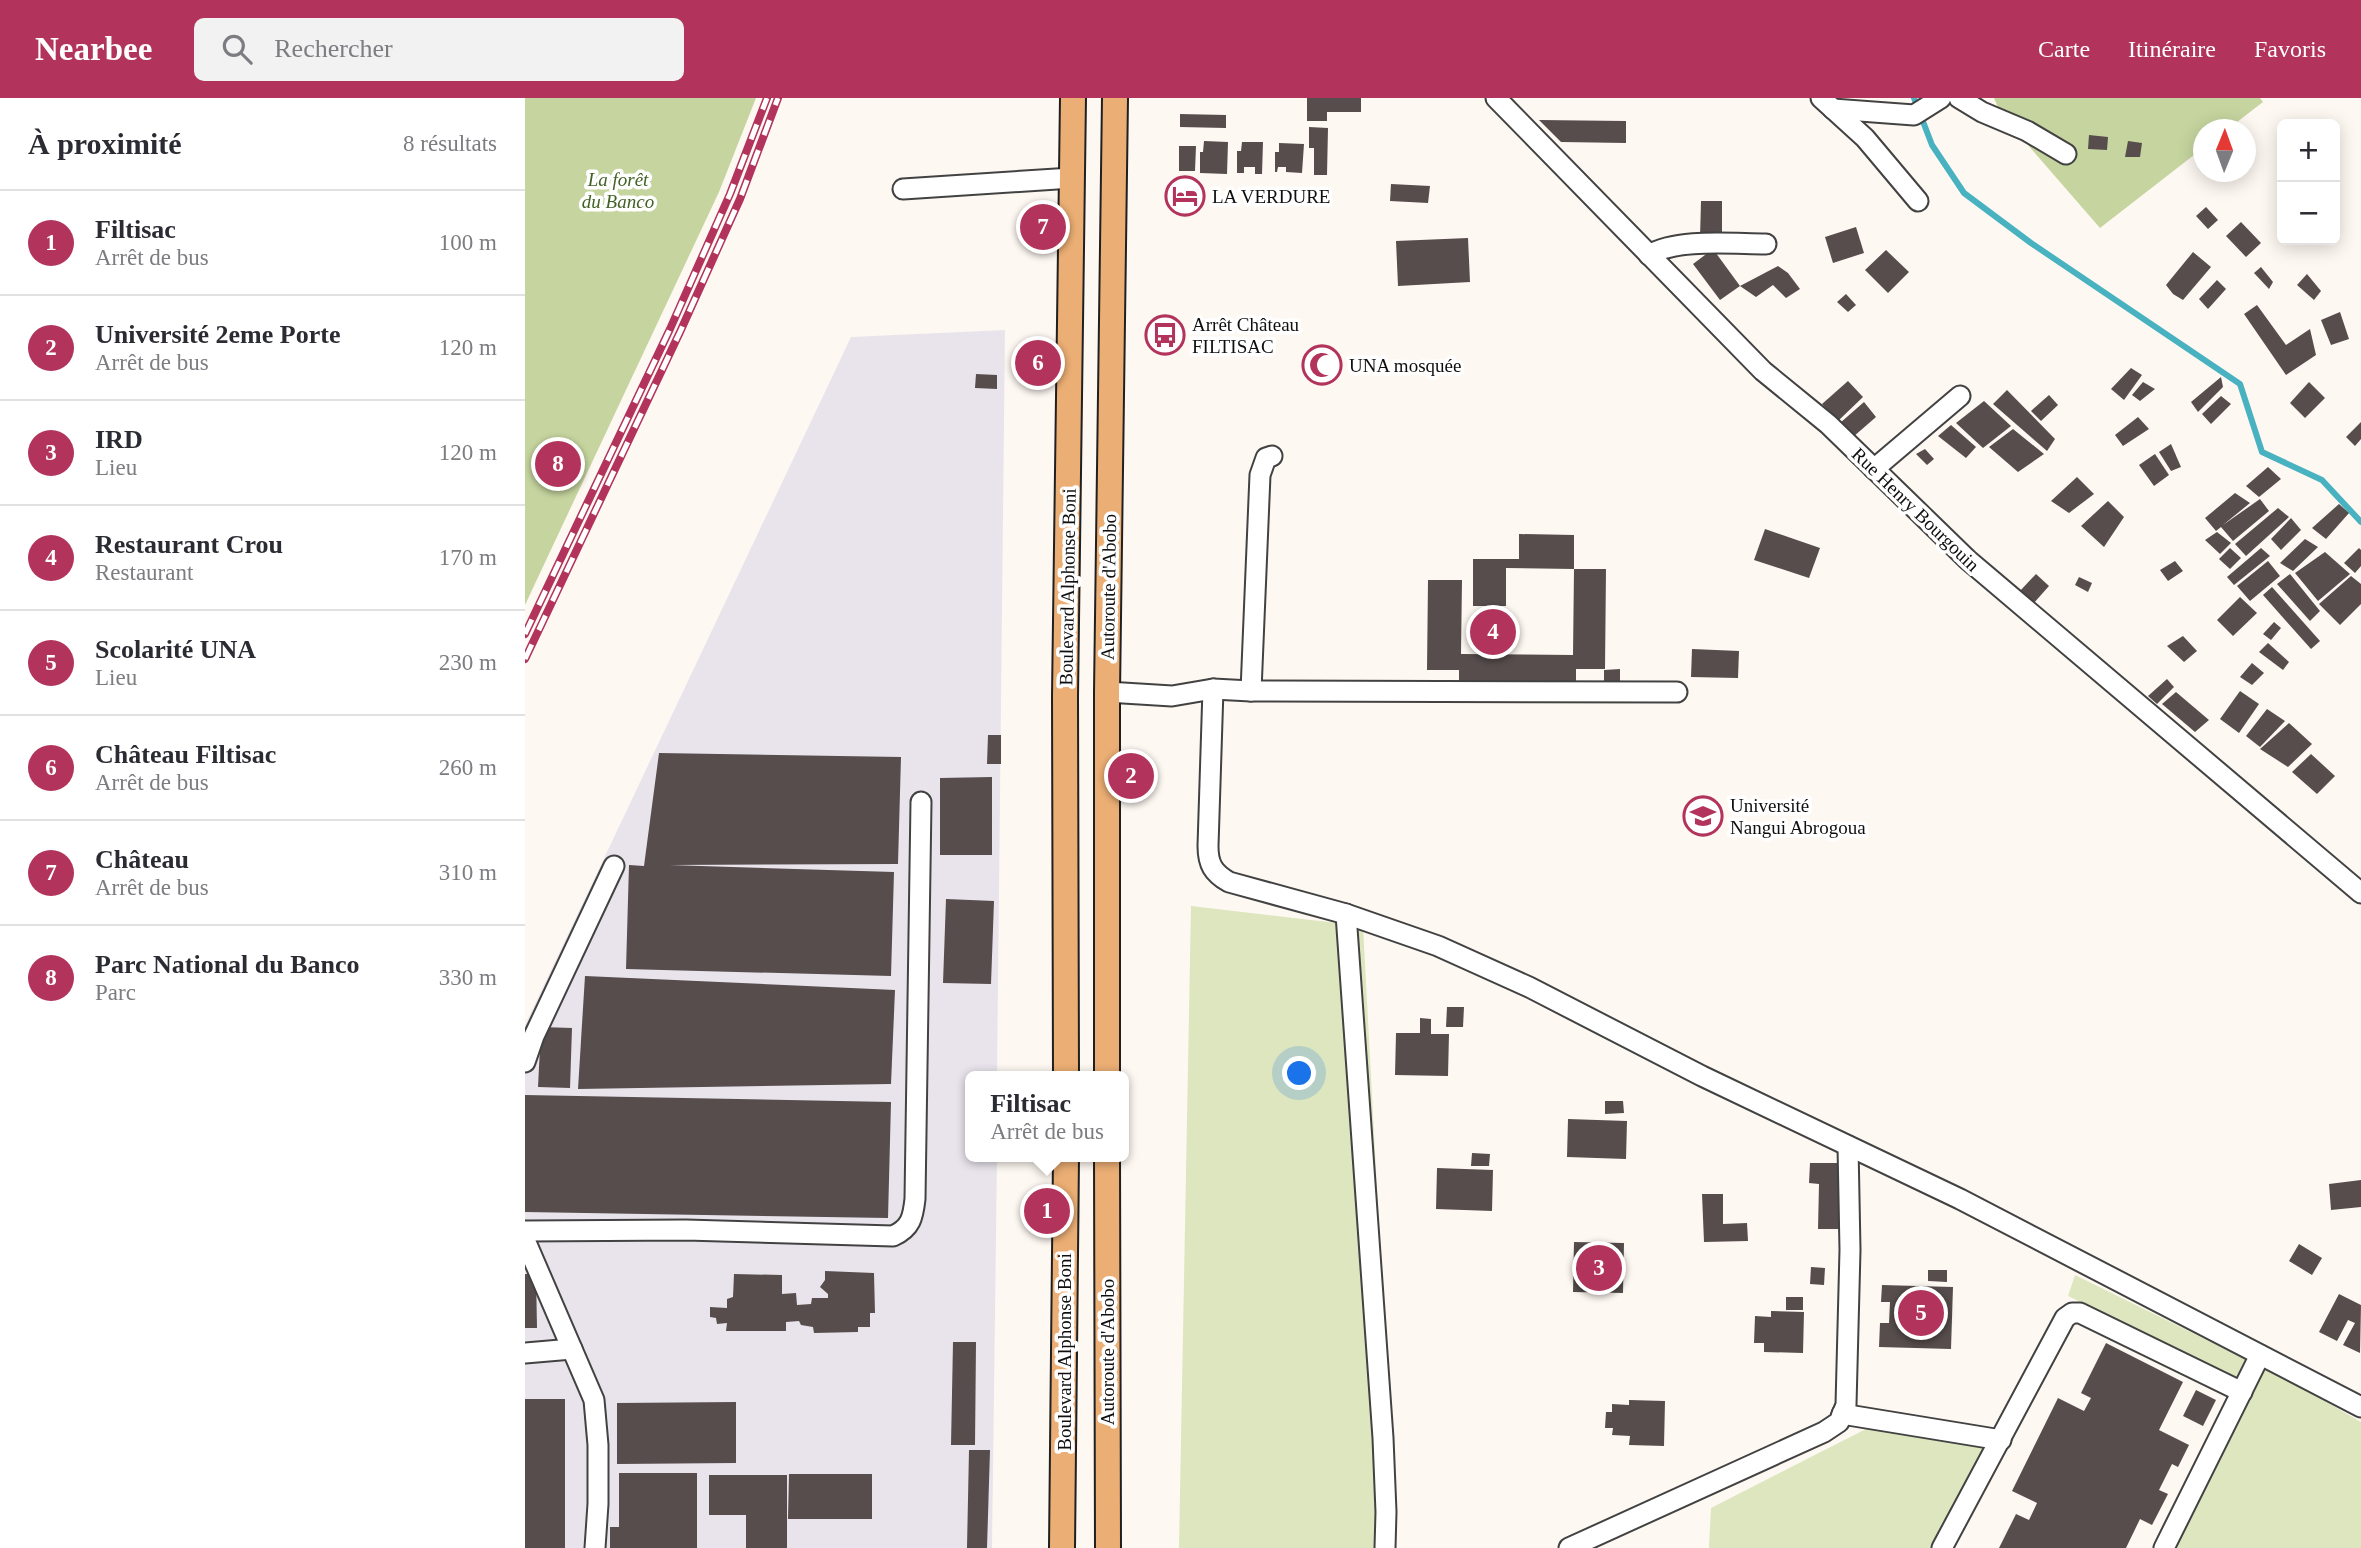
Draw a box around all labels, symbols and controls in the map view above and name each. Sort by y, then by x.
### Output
search box [194,18,684,81]
icon: search [218,30,256,68]
text: Nearbee [35,31,152,67]
text: Rechercher [274,34,393,63]
text: Carte [2038,36,2090,62]
text: Itinéraire [2128,36,2216,62]
text: Favoris [2254,36,2326,62]
north arrow [2193,119,2256,182]
map controls [2277,119,2340,245]
button: + [2277,119,2340,182]
text: À proximité [28,127,182,160]
text: 8 résultats [403,131,497,156]
park label: La forêt du Banco [582,169,654,212]
hotel icon: LA VERDURE [1164,175,1206,217]
button: − [2277,182,2340,245]
place label: LA VERDURE [1212,186,1330,207]
pin: 7 [1020,201,1066,253]
text: Filtisac [95,215,176,244]
text: 1 [45,230,57,255]
text: 100 m [439,230,497,255]
text: Arrêt de bus [95,245,209,270]
bus stop icon: Arrêt Château FILTISAC [1144,314,1186,356]
place label: Arrêt Château FILTISAC [1192,314,1300,357]
text: Université 2eme Porte [95,320,340,349]
text: 2 [45,335,57,360]
text: 120 m [439,335,497,360]
pin: 6 [1015,337,1061,389]
mosque icon: UNA mosquée [1301,344,1343,386]
text: Arrêt de bus [95,350,209,375]
place label: UNA mosquée [1349,355,1461,376]
text: IRD [95,425,143,454]
pin: 8 [535,438,581,490]
text: 3 [45,440,57,465]
text: 120 m [439,440,497,465]
street label: Rue Henry Bourgouin [1848,443,1984,576]
text: Lieu [95,455,137,480]
street label: Boulevard Alphonse Boni [1055,488,1080,686]
street label: Autoroute d'Abobo [1097,514,1120,660]
text: Restaurant Crou [95,530,283,559]
text: 4 [45,545,57,570]
text: 170 m [439,545,497,570]
text: Restaurant [95,560,193,585]
pin: 4 [1470,606,1516,658]
text: Scolarité UNA [95,635,256,664]
text: 5 [45,650,57,675]
text: 230 m [439,650,497,675]
text: Lieu [95,665,137,690]
text: Château Filtisac [95,740,276,769]
pin: 2 [1108,750,1154,802]
text: 6 [45,755,57,780]
text: 260 m [439,755,497,780]
text: Arrêt de bus [95,770,209,795]
school or university icon: Université Nangui Abrogoua [1682,795,1724,837]
place label: Université Nangui Abrogoua [1730,795,1866,838]
text: Château [95,845,189,874]
text: 7 [45,860,57,885]
text: 310 m [439,860,497,885]
text: Arrêt de bus [95,875,209,900]
text: Parc National du Banco [95,950,360,979]
text: 8 [45,965,57,990]
text: 330 m [439,965,497,990]
text: Parc [95,980,136,1005]
your location [1282,1056,1316,1090]
popup [965,1071,1129,1162]
text: Filtisac [990,1089,1071,1118]
text: Arrêt de bus [990,1119,1104,1144]
pin: 1 [1024,1185,1070,1237]
pin: 3 [1576,1242,1622,1294]
street label: Boulevard Alphonse Boni [1054,1253,1075,1451]
street label: Autoroute d'Abobo [1097,1279,1118,1425]
pin: 5 [1898,1287,1944,1339]

